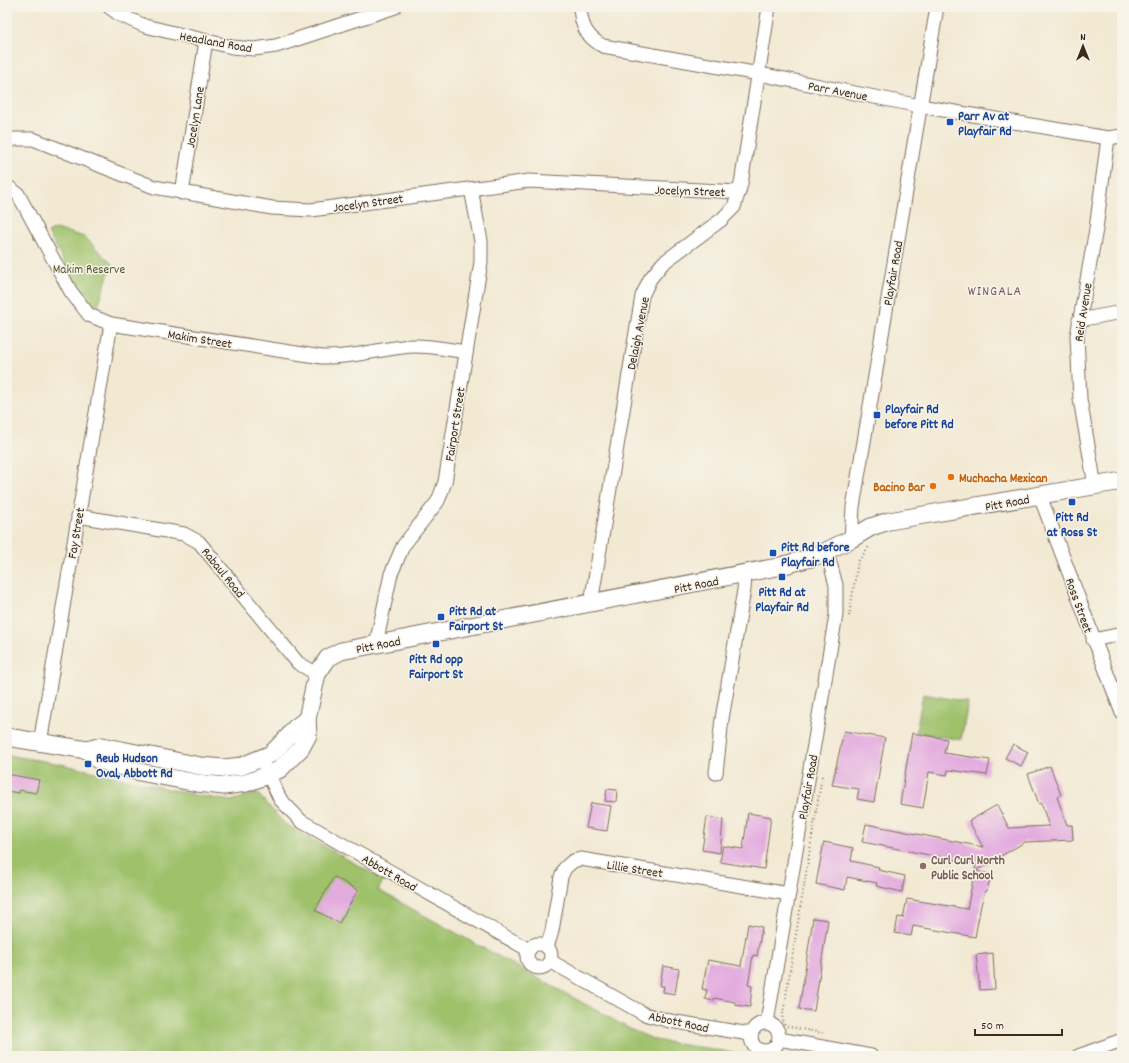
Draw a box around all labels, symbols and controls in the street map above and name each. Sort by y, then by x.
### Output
north arrow [1063,26,1103,66]
street label: Headland Road [178,28,253,59]
text: N [1080,30,1086,46]
street label: Parr Avenue [806,77,869,108]
street label: Jocelyn Lane [182,85,211,149]
place label: Parr Av at Playfair Rd [958,108,1012,142]
marker: Parr Av at Playfair Rd [945,117,955,127]
street label: Jocelyn Street [654,182,726,203]
street label: Jocelyn Street [332,190,405,219]
street label: Playfair Road [879,240,910,307]
park label: Makim Reserve [53,261,126,280]
street label: Reid Avenue [1070,281,1099,343]
district label: WINGALA [968,282,1022,302]
street label: Delaigh Avenue [623,295,656,372]
street label: Makim Street [166,326,233,355]
street label: Fairport Street [441,386,472,463]
place label: Playfair Rd before Pitt Rd [885,401,954,435]
marker: Playfair Rd before Pitt Rd [872,410,882,420]
place label: Muchacha Mexican [959,470,1048,489]
marker: Muchacha Mexican [946,472,956,482]
place label: Bacino Bar [873,479,926,498]
marker: Bacino Bar [928,481,938,491]
street label: Pitt Road [984,491,1031,518]
marker: Pitt Rd at Ross St [1067,497,1077,507]
street label: Fay Street [64,506,91,561]
place label: Pitt Rd at Ross St [1047,509,1097,543]
place label: Pitt Rd before Playfair Rd [781,539,850,573]
street label: Rabaul Road [196,544,248,603]
marker: Pitt Rd before Playfair Rd [768,548,778,558]
marker: Pitt Rd at Playfair Rd [777,572,787,582]
street label: Pitt Road [672,573,720,600]
street label: Ross Street [1059,576,1097,636]
place label: Pitt Rd at Playfair Rd [755,584,809,618]
place label: Pitt Rd at Fairport St [449,603,503,637]
marker: Pitt Rd at Fairport St [436,612,446,622]
street label: Pitt Road [354,633,402,660]
marker: Pitt Rd opp Fairport St [431,639,441,649]
place label: Pitt Rd opp Fairport St [409,651,463,685]
place label: Reub Hudson Oval, Abbott Rd [96,750,173,784]
street label: Playfair Road [794,754,825,821]
marker: Reub Hudson Oval, Abbott Rd [83,759,93,769]
street label: Abbott Road [358,851,420,898]
place label: Curl Curl North Public School [931,852,1005,886]
street label: Lillie Street [605,857,664,884]
marker: Curl Curl North Public School [918,861,928,871]
street label: Abbott Road [647,1008,710,1039]
scale bar [975,1011,1062,1037]
text: 50 m [981,1018,1004,1035]

